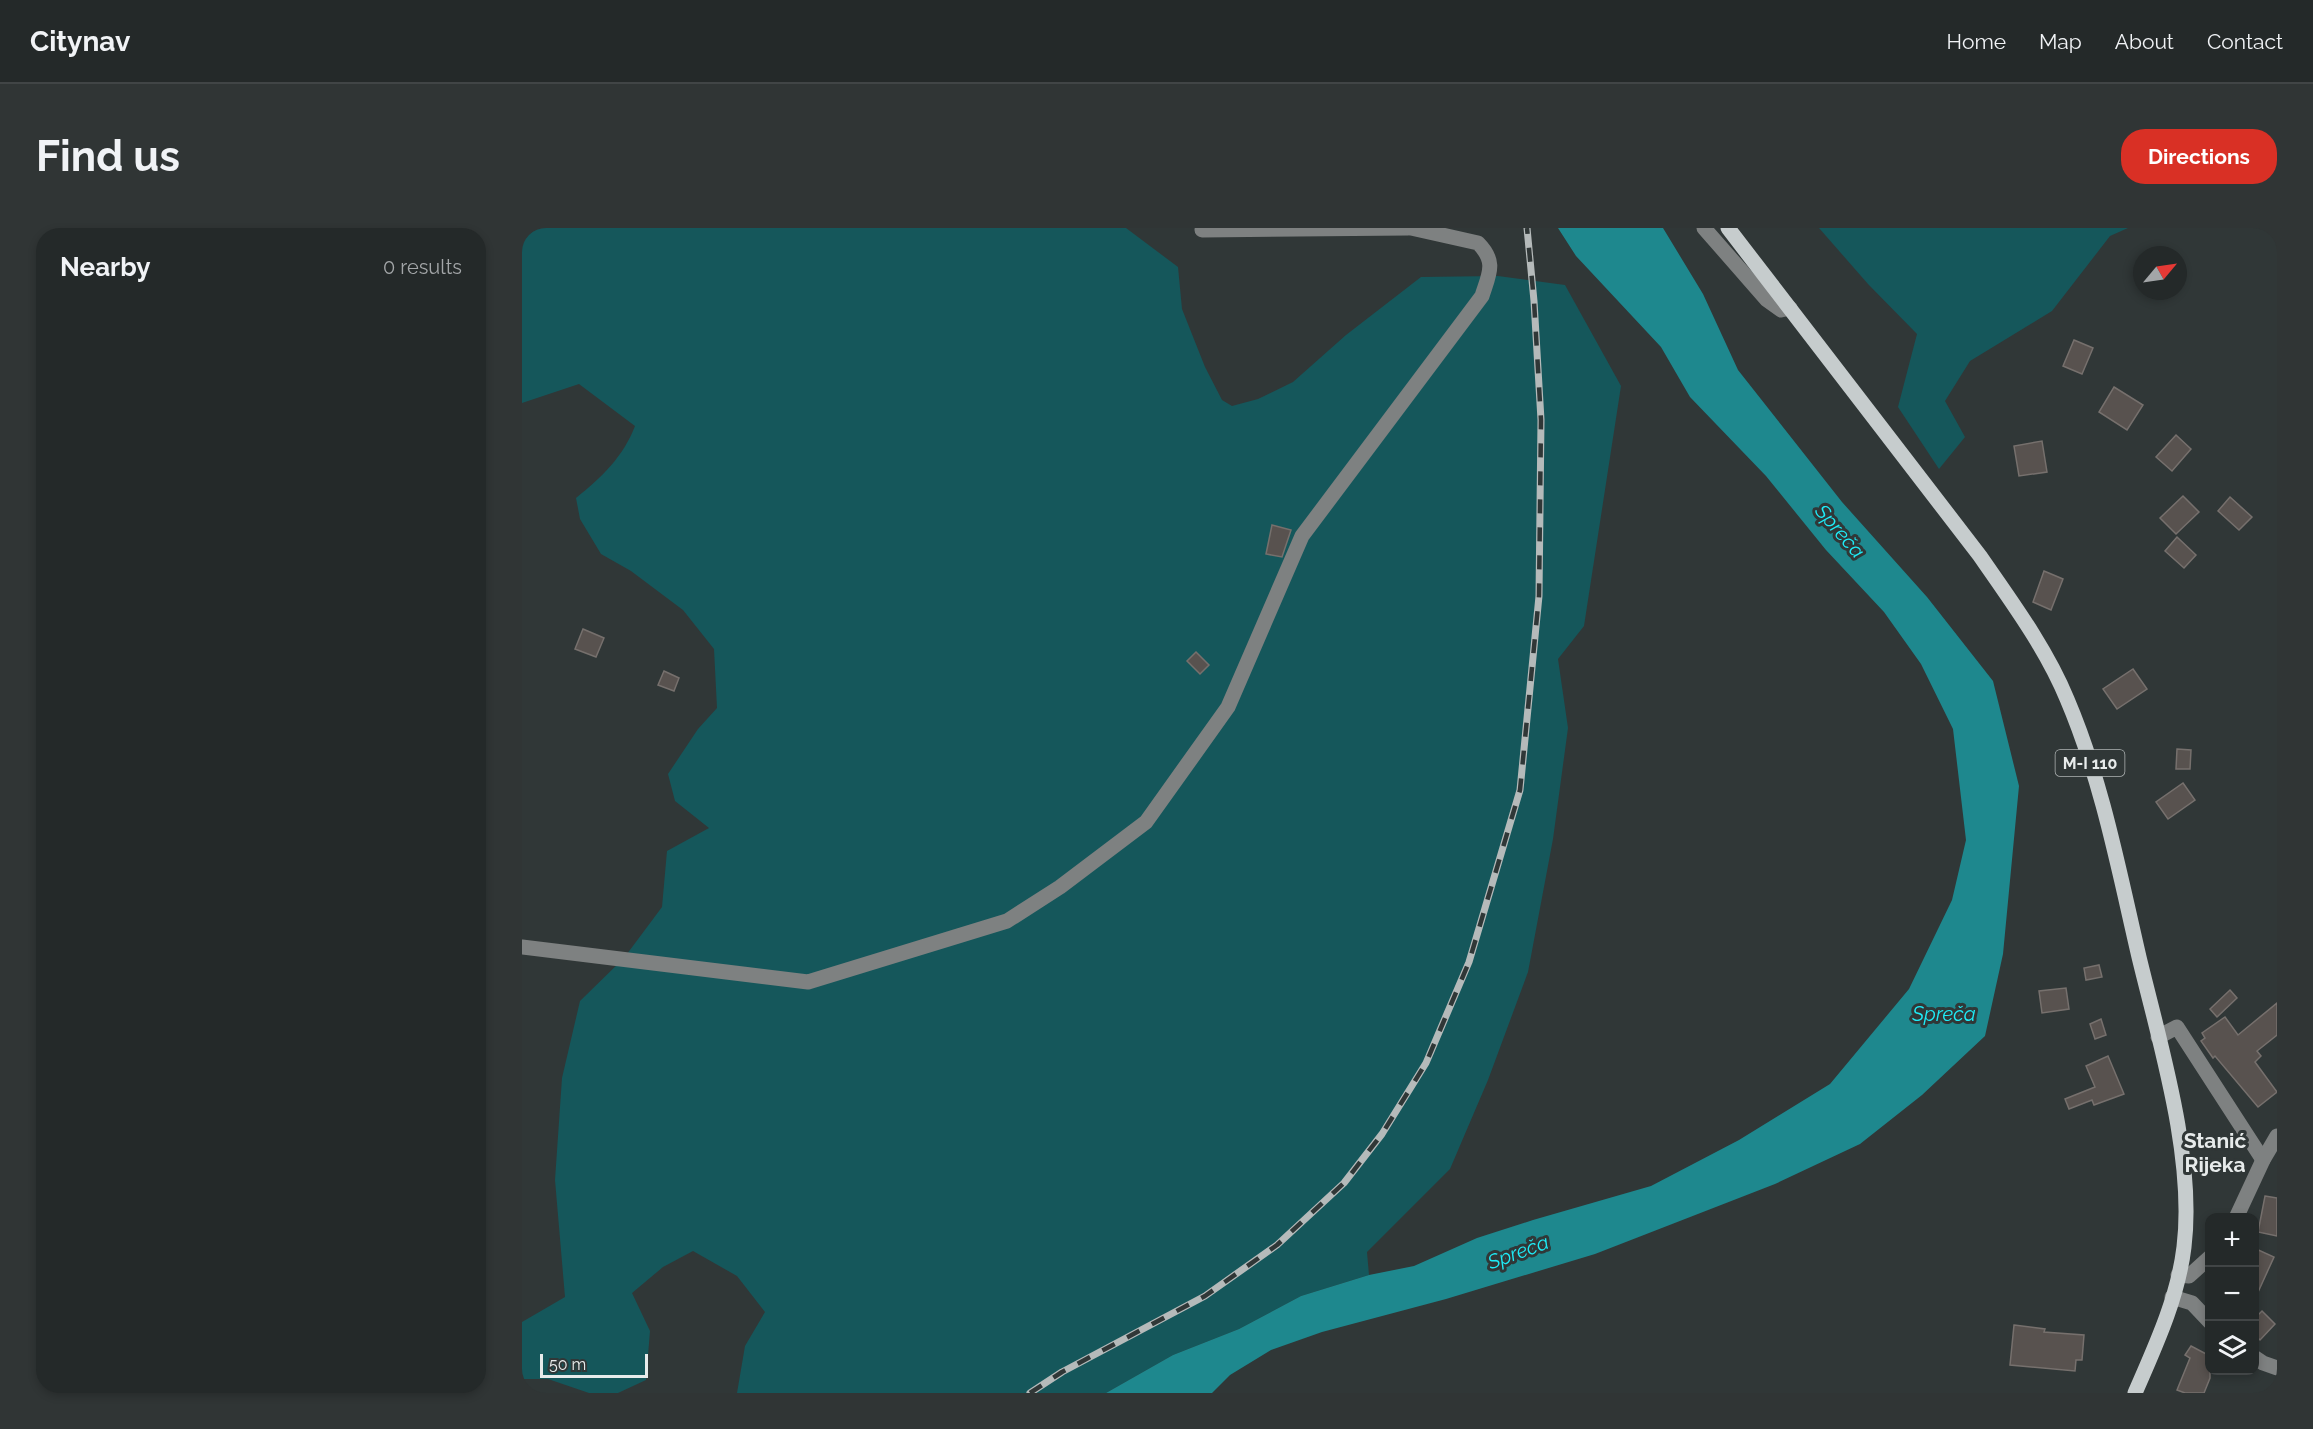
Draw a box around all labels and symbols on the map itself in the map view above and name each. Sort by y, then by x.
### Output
north arrow [2133,246,2187,300]
water label: Spreča [1810,498,1870,563]
road number: M-I 110 [2056,750,2124,776]
water label: Spreča [1911,1002,1976,1026]
district label: Stanić Rijeka [2184,1128,2246,1177]
water label: Spreča [1483,1230,1552,1274]
scale bar [540,1351,648,1378]

